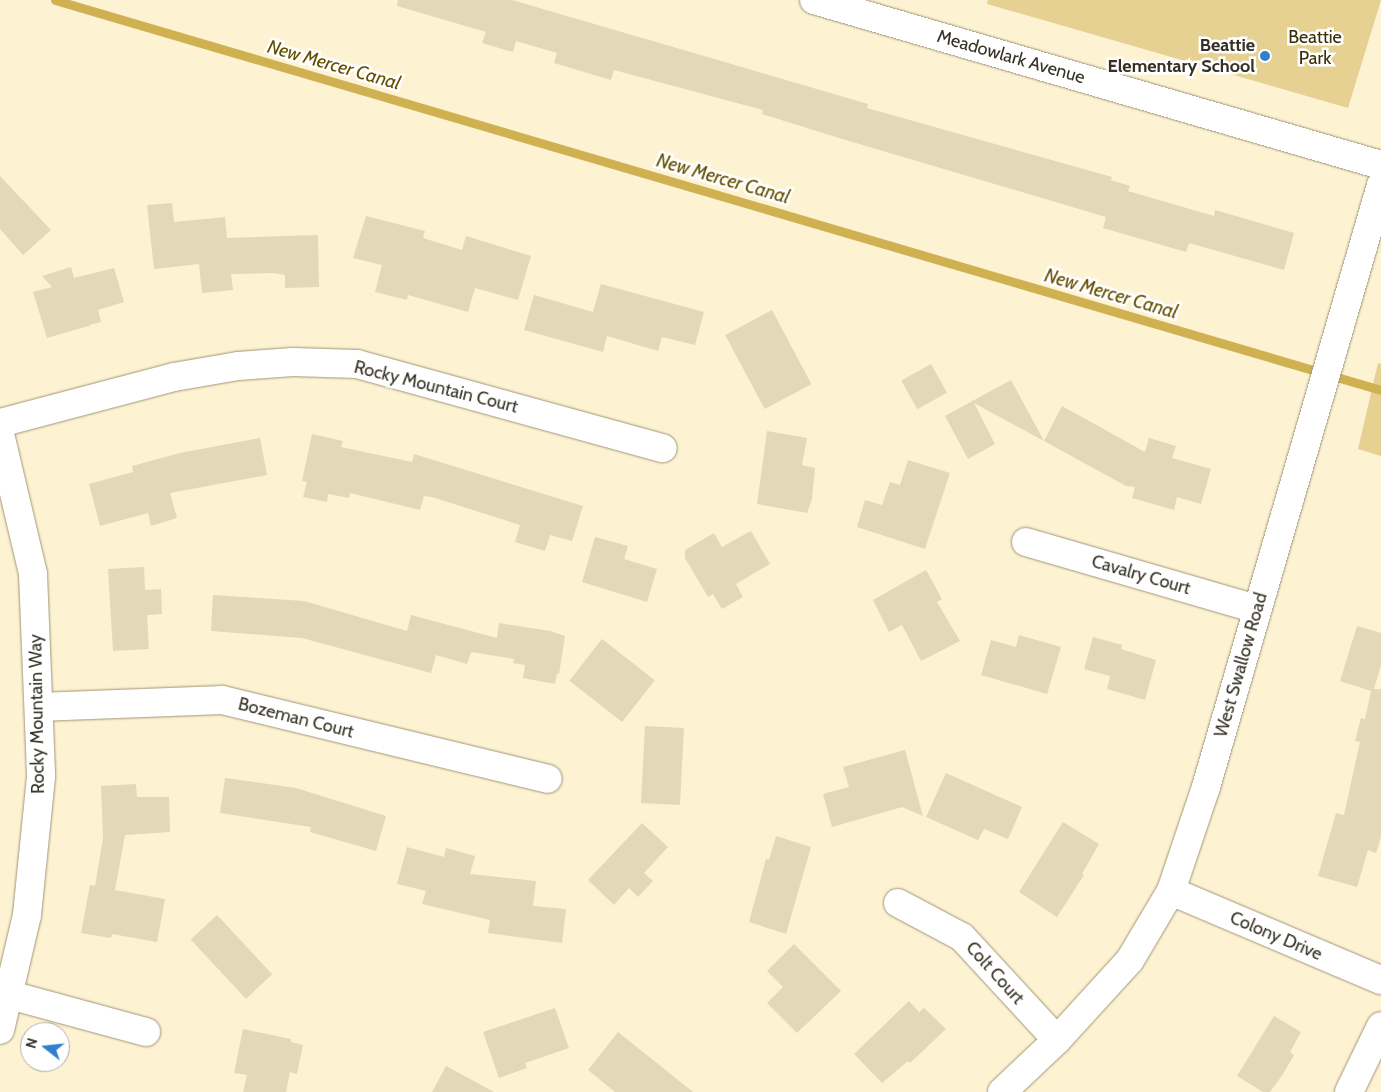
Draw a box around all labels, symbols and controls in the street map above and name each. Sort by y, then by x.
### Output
street label: Meadowlark Avenue [935,26,1087,88]
park label: Beattie Park [1288,27,1342,70]
water label: New Mercer Canal [265,35,403,95]
place label: Beattie Elementary School [1108,35,1255,78]
marker: Beattie Elementary School [1259,50,1271,62]
water label: New Mercer Canal [654,149,792,209]
water label: New Mercer Canal [1042,264,1180,324]
street label: Rocky Mountain Court [352,356,520,418]
street label: Cavalry Court [1089,551,1193,599]
street label: West Swallow Road [1210,590,1272,740]
street label: Rocky Mountain Way [25,634,49,794]
street label: Bozeman Court [236,693,356,743]
street label: Colony Drive [1227,907,1325,965]
street label: Colt Court [961,937,1029,1009]
north arrow [20,1022,70,1072]
text: N [22,1036,42,1050]

